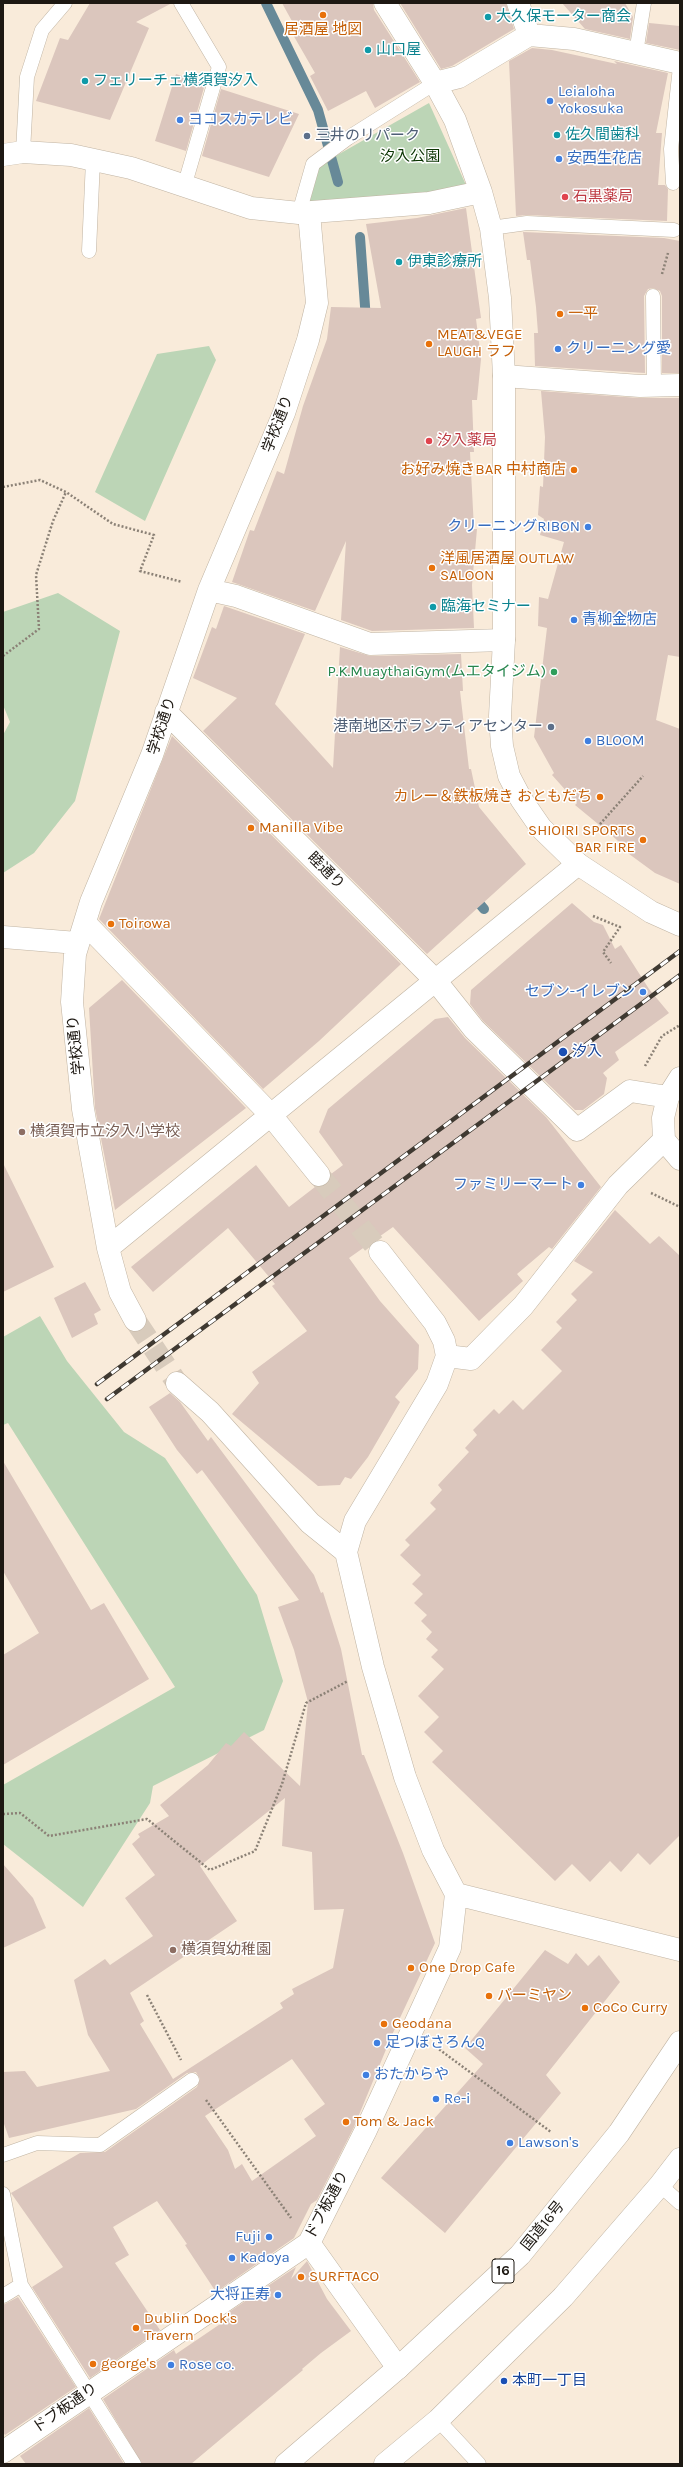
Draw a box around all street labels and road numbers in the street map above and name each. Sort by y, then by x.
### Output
street label: 学校通り [259,393,297,455]
street label: 学校通り [144,695,180,757]
street label: 睦通り [304,849,348,893]
street label: 学校通り [64,1014,88,1076]
street label: ドブ板通り [301,2168,353,2242]
street label: 国道16号 [518,2198,568,2254]
road number: 16 [492,2259,514,2283]
street label: ドブ板通り [29,2379,101,2437]

